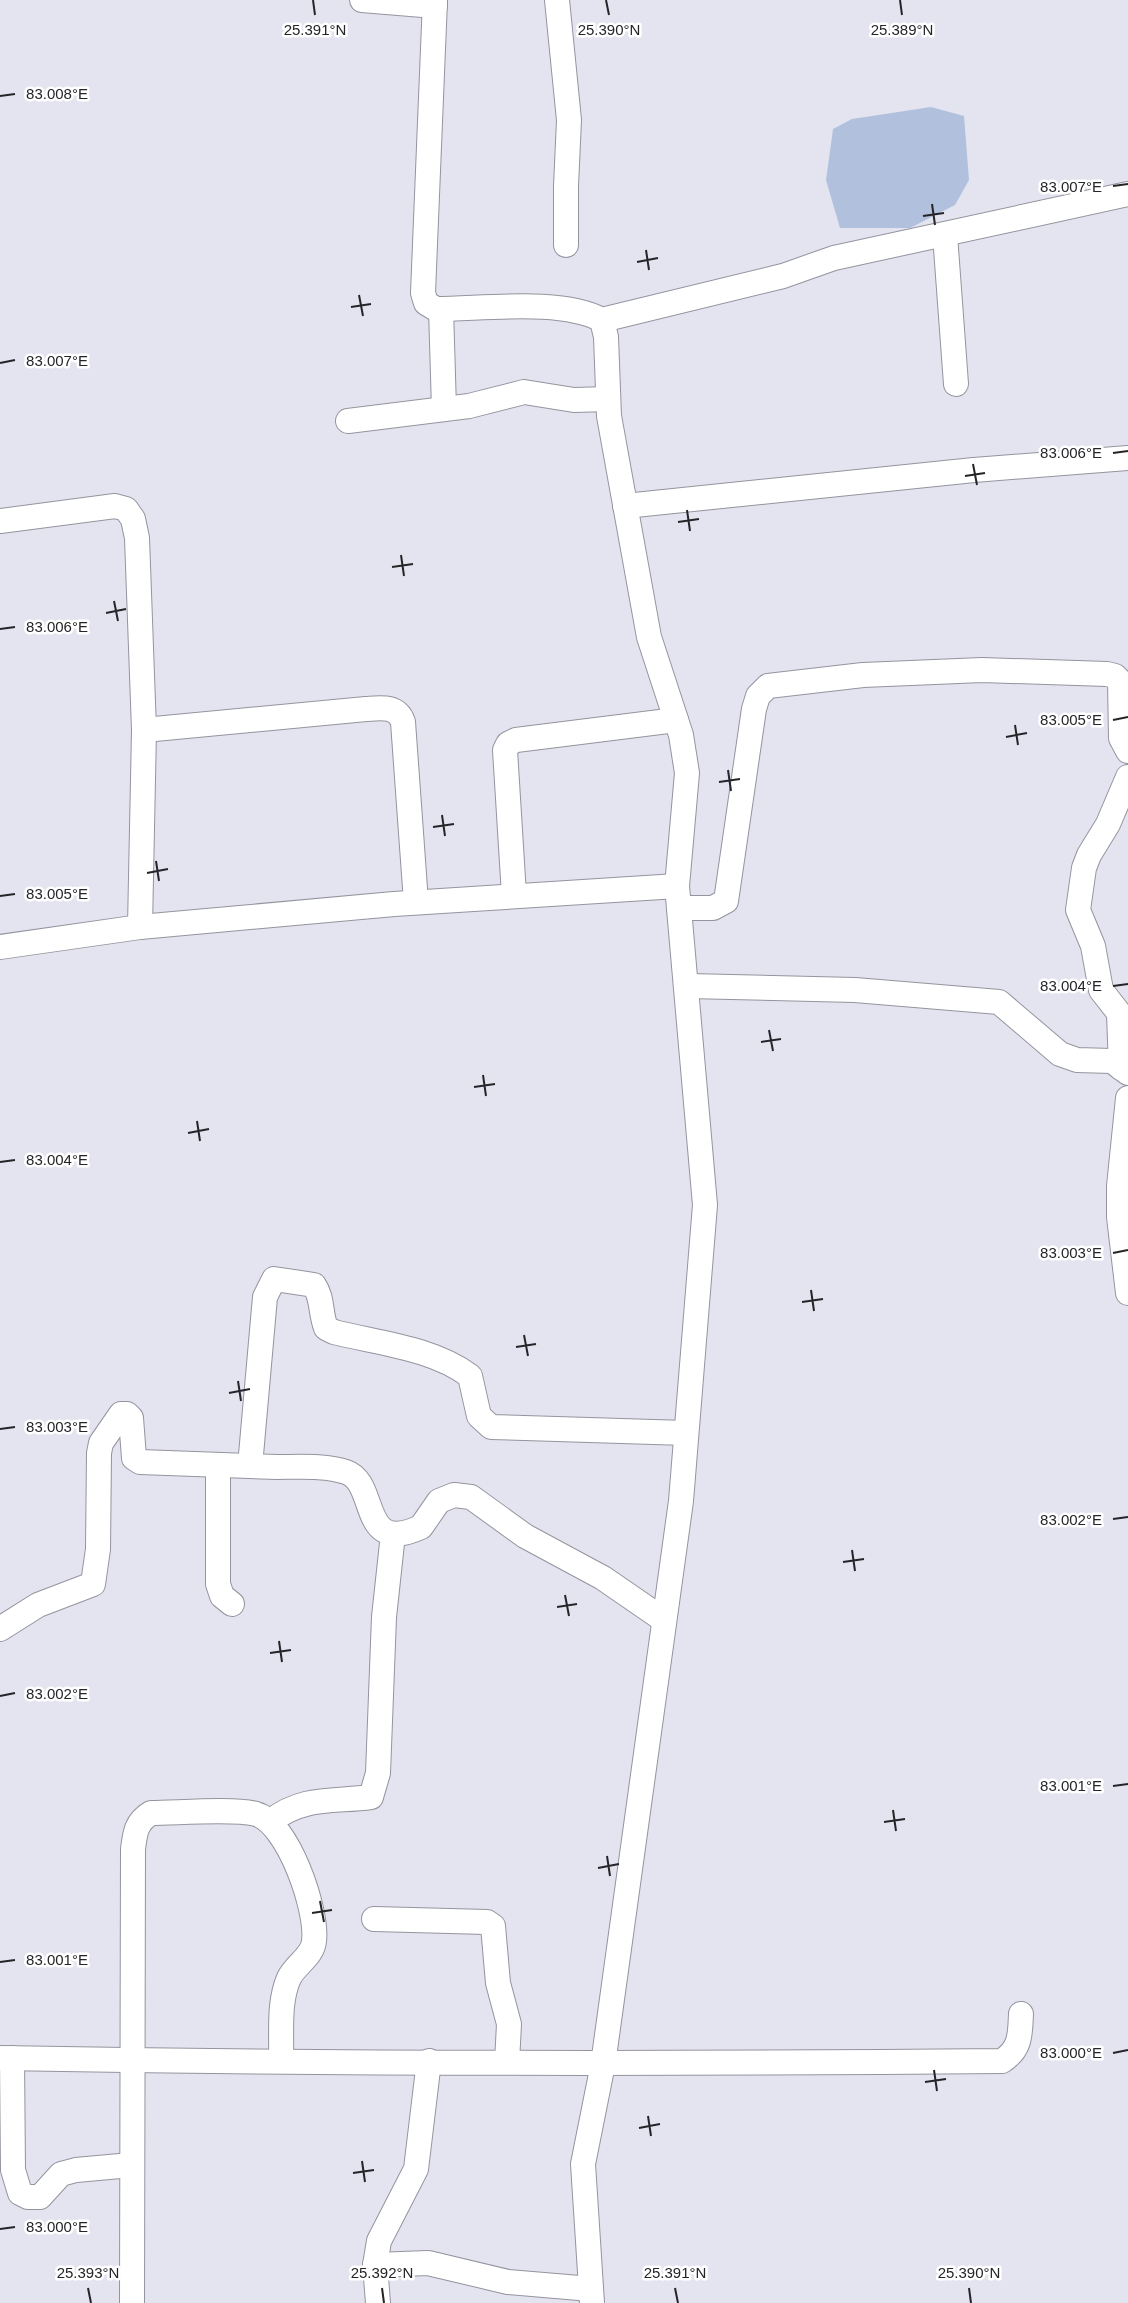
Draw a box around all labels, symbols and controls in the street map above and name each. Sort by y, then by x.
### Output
text: 25.391°N [284,21,346,38]
text: 25.390°N [578,21,640,38]
text: 25.389°N [871,21,933,38]
text: 83.008°E [26,85,88,102]
text: 83.007°E [1040,178,1102,195]
text: 83.007°E [26,352,88,369]
text: 83.006°E [1040,444,1102,461]
text: 83.006°E [26,618,88,635]
text: 83.005°E [1040,711,1102,728]
text: 83.005°E [26,885,88,902]
text: 83.004°E [1040,977,1102,994]
text: 83.004°E [26,1151,88,1168]
text: 83.003°E [1040,1244,1102,1261]
text: 83.003°E [26,1418,88,1435]
text: 83.002°E [1040,1511,1102,1528]
text: 83.002°E [26,1685,88,1702]
text: 83.001°E [1040,1777,1102,1794]
text: 83.001°E [26,1951,88,1968]
text: 83.000°E [1040,2044,1102,2061]
text: 83.000°E [26,2218,88,2235]
text: 25.393°N [57,2264,119,2281]
text: 25.392°N [351,2264,413,2281]
text: 25.391°N [644,2264,706,2281]
text: 25.390°N [938,2264,1000,2281]

